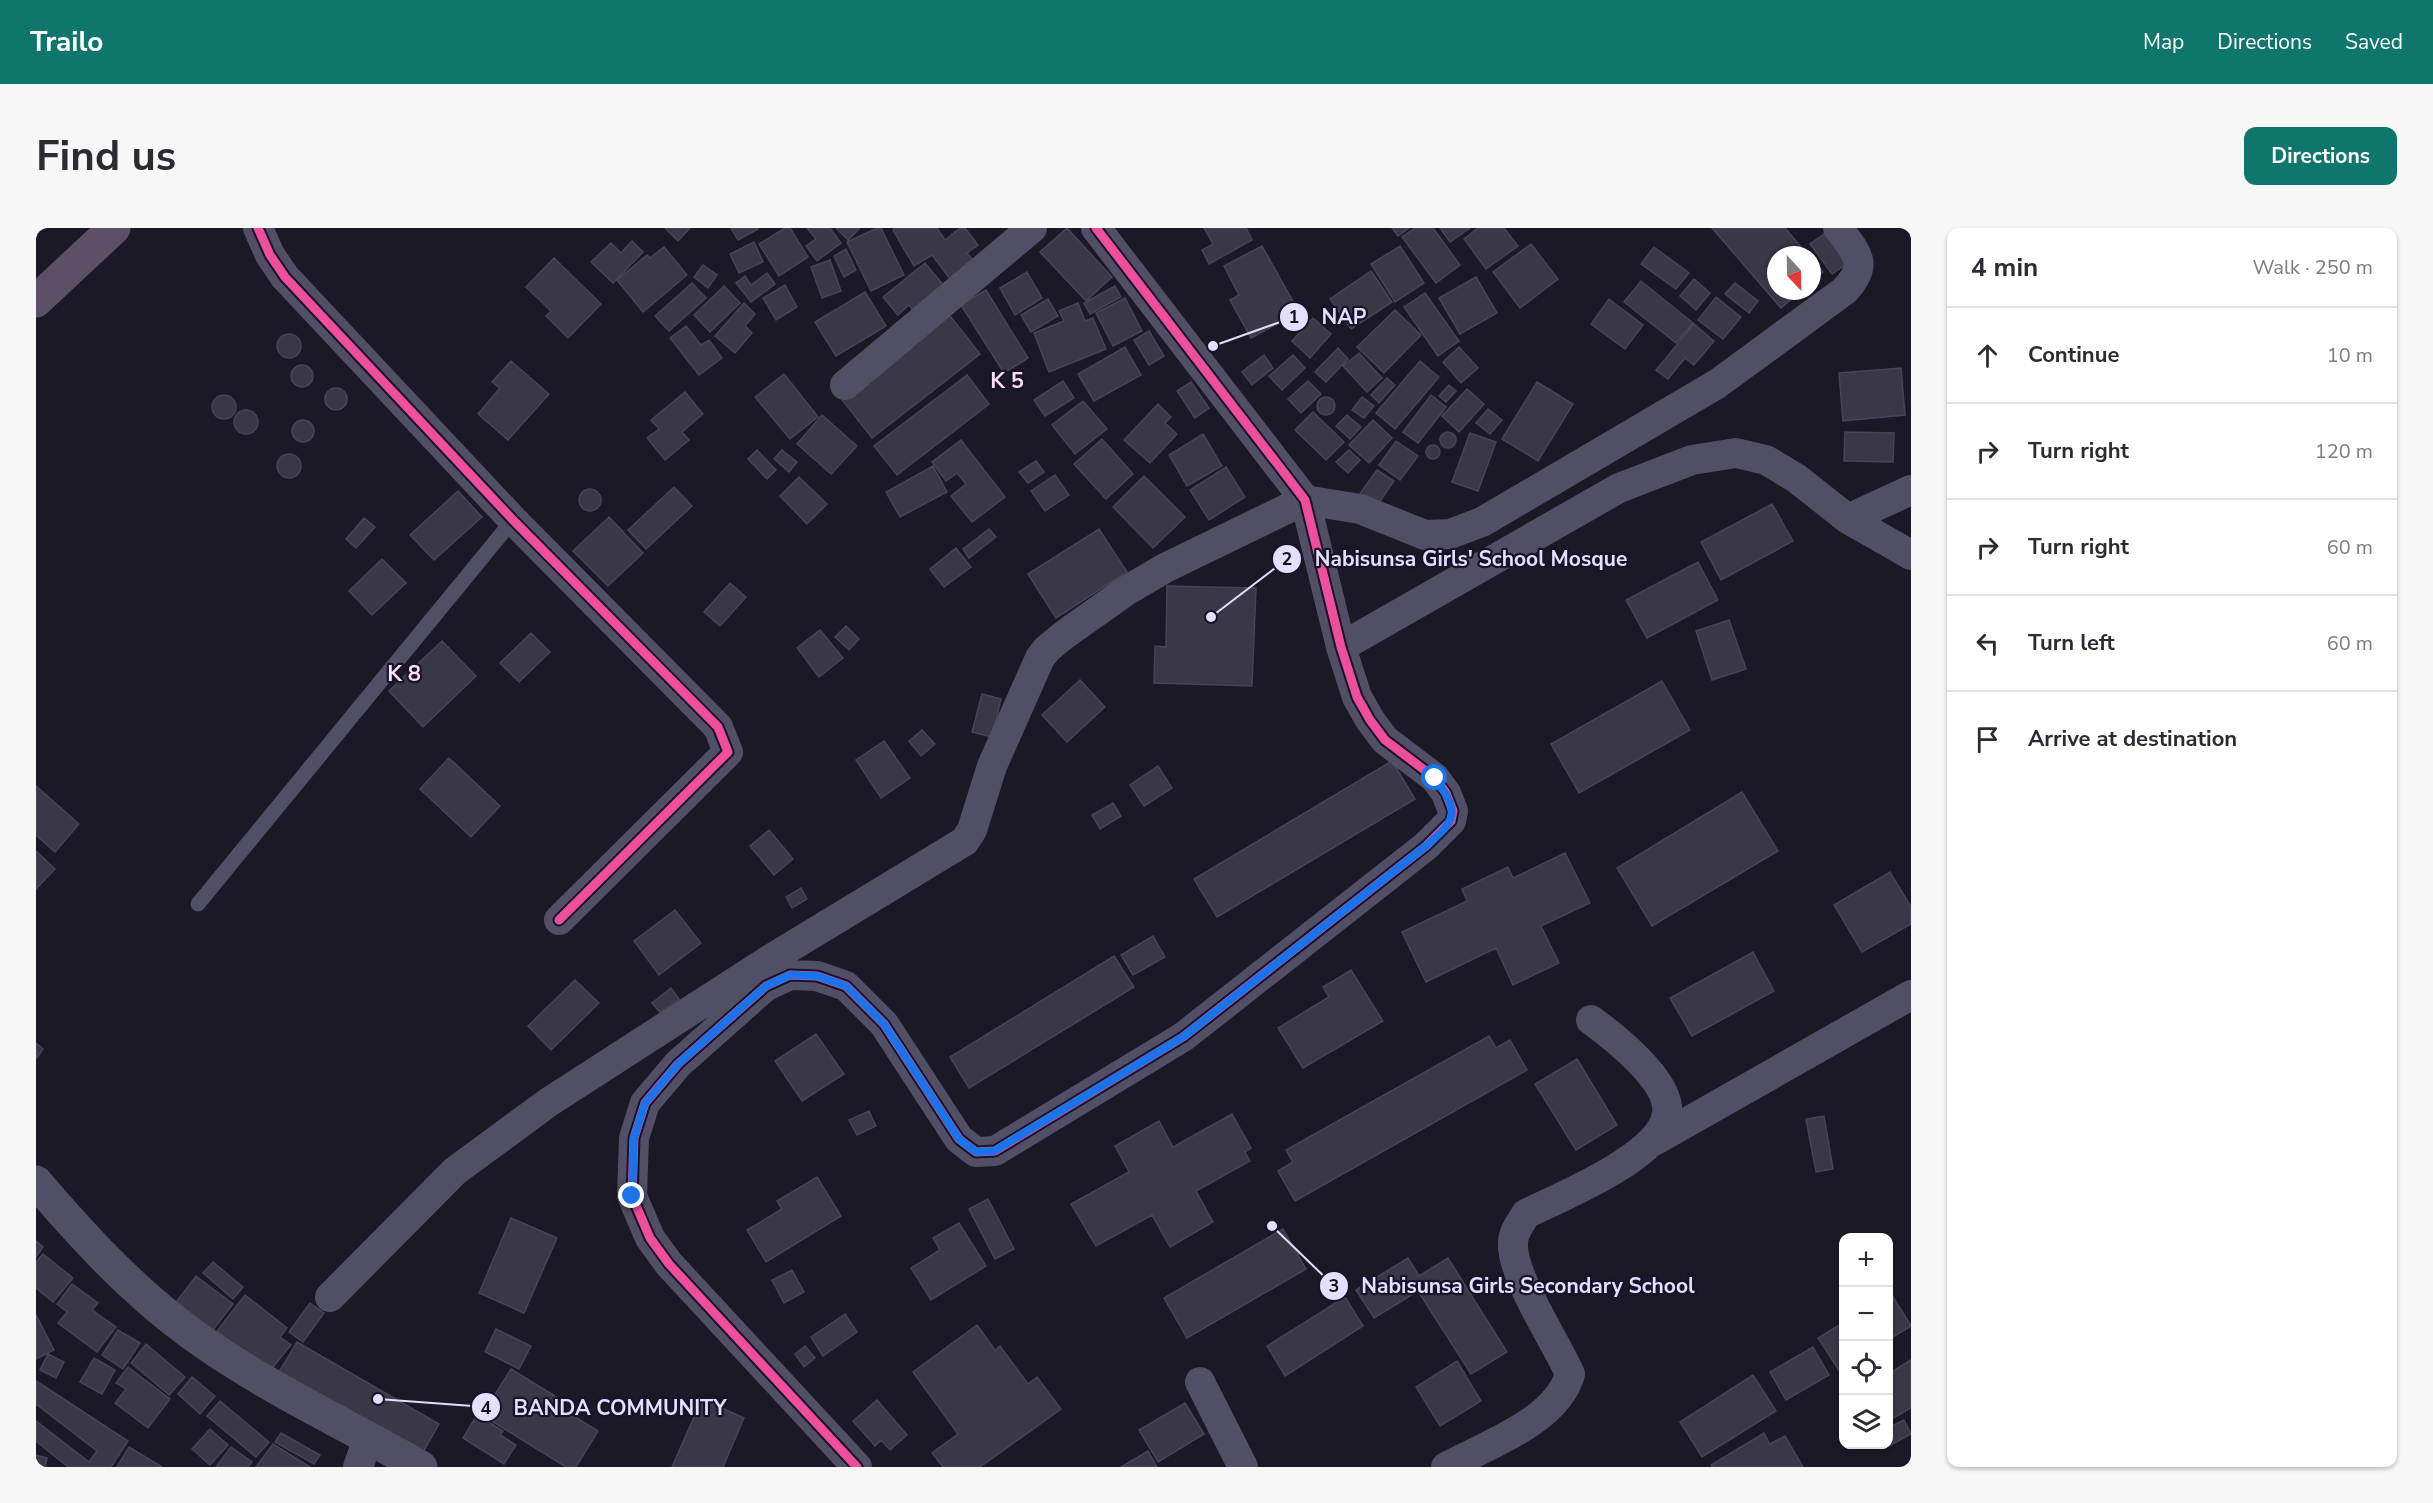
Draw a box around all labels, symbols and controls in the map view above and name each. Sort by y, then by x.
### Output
text: Trailo [30,23,103,61]
text: Map [2143,28,2184,56]
text: Directions [2217,28,2312,56]
text: Saved [2345,28,2403,56]
button: Directions [2244,127,2397,185]
text: Find us [36,128,176,185]
north arrow [1767,246,1821,300]
text: 4 min [1971,250,2038,285]
text: Walk · 250 m [2253,254,2373,281]
callout: NAP [1279,297,1378,336]
text: NAP [1321,303,1367,331]
text: 1 [1289,305,1299,329]
icon: ahead [1971,339,2004,372]
text: Continue [2028,340,2119,370]
text: 10 m [2327,342,2373,369]
district label: K 5 [990,366,1024,396]
icon: right [1971,435,2004,468]
text: Turn right [2028,436,2129,466]
text: 120 m [2315,438,2373,465]
icon: right [1971,531,2004,564]
text: Turn right [2028,532,2129,562]
text: 60 m [2327,534,2373,561]
callout: Nabisunsa Girls' School Mosque [1272,539,1639,578]
text: Nabisunsa Girls' School Mosque [1315,545,1627,573]
text: 2 [1282,547,1292,571]
icon: left [1971,627,2004,660]
text: Turn left [2028,628,2115,658]
text: 60 m [2327,630,2373,657]
district label: K 8 [387,659,421,689]
icon: arrive [1971,723,2004,756]
text: Arrive at destination [2028,724,2237,754]
route start [1421,764,1447,790]
route end [618,1182,644,1208]
map controls [1839,1233,1893,1449]
button: + [1839,1233,1893,1287]
callout: Nabisunsa Girls Secondary School [1319,1266,1707,1305]
text: Nabisunsa Girls Secondary School [1361,1272,1695,1300]
text: 3 [1329,1274,1339,1298]
button: − [1839,1287,1893,1341]
button: locate [1839,1341,1893,1395]
callout: BANDA COMMUNITY [471,1388,738,1427]
text: BANDA COMMUNITY [514,1394,727,1422]
button: layers [1839,1395,1893,1449]
text: 4 [481,1396,492,1420]

